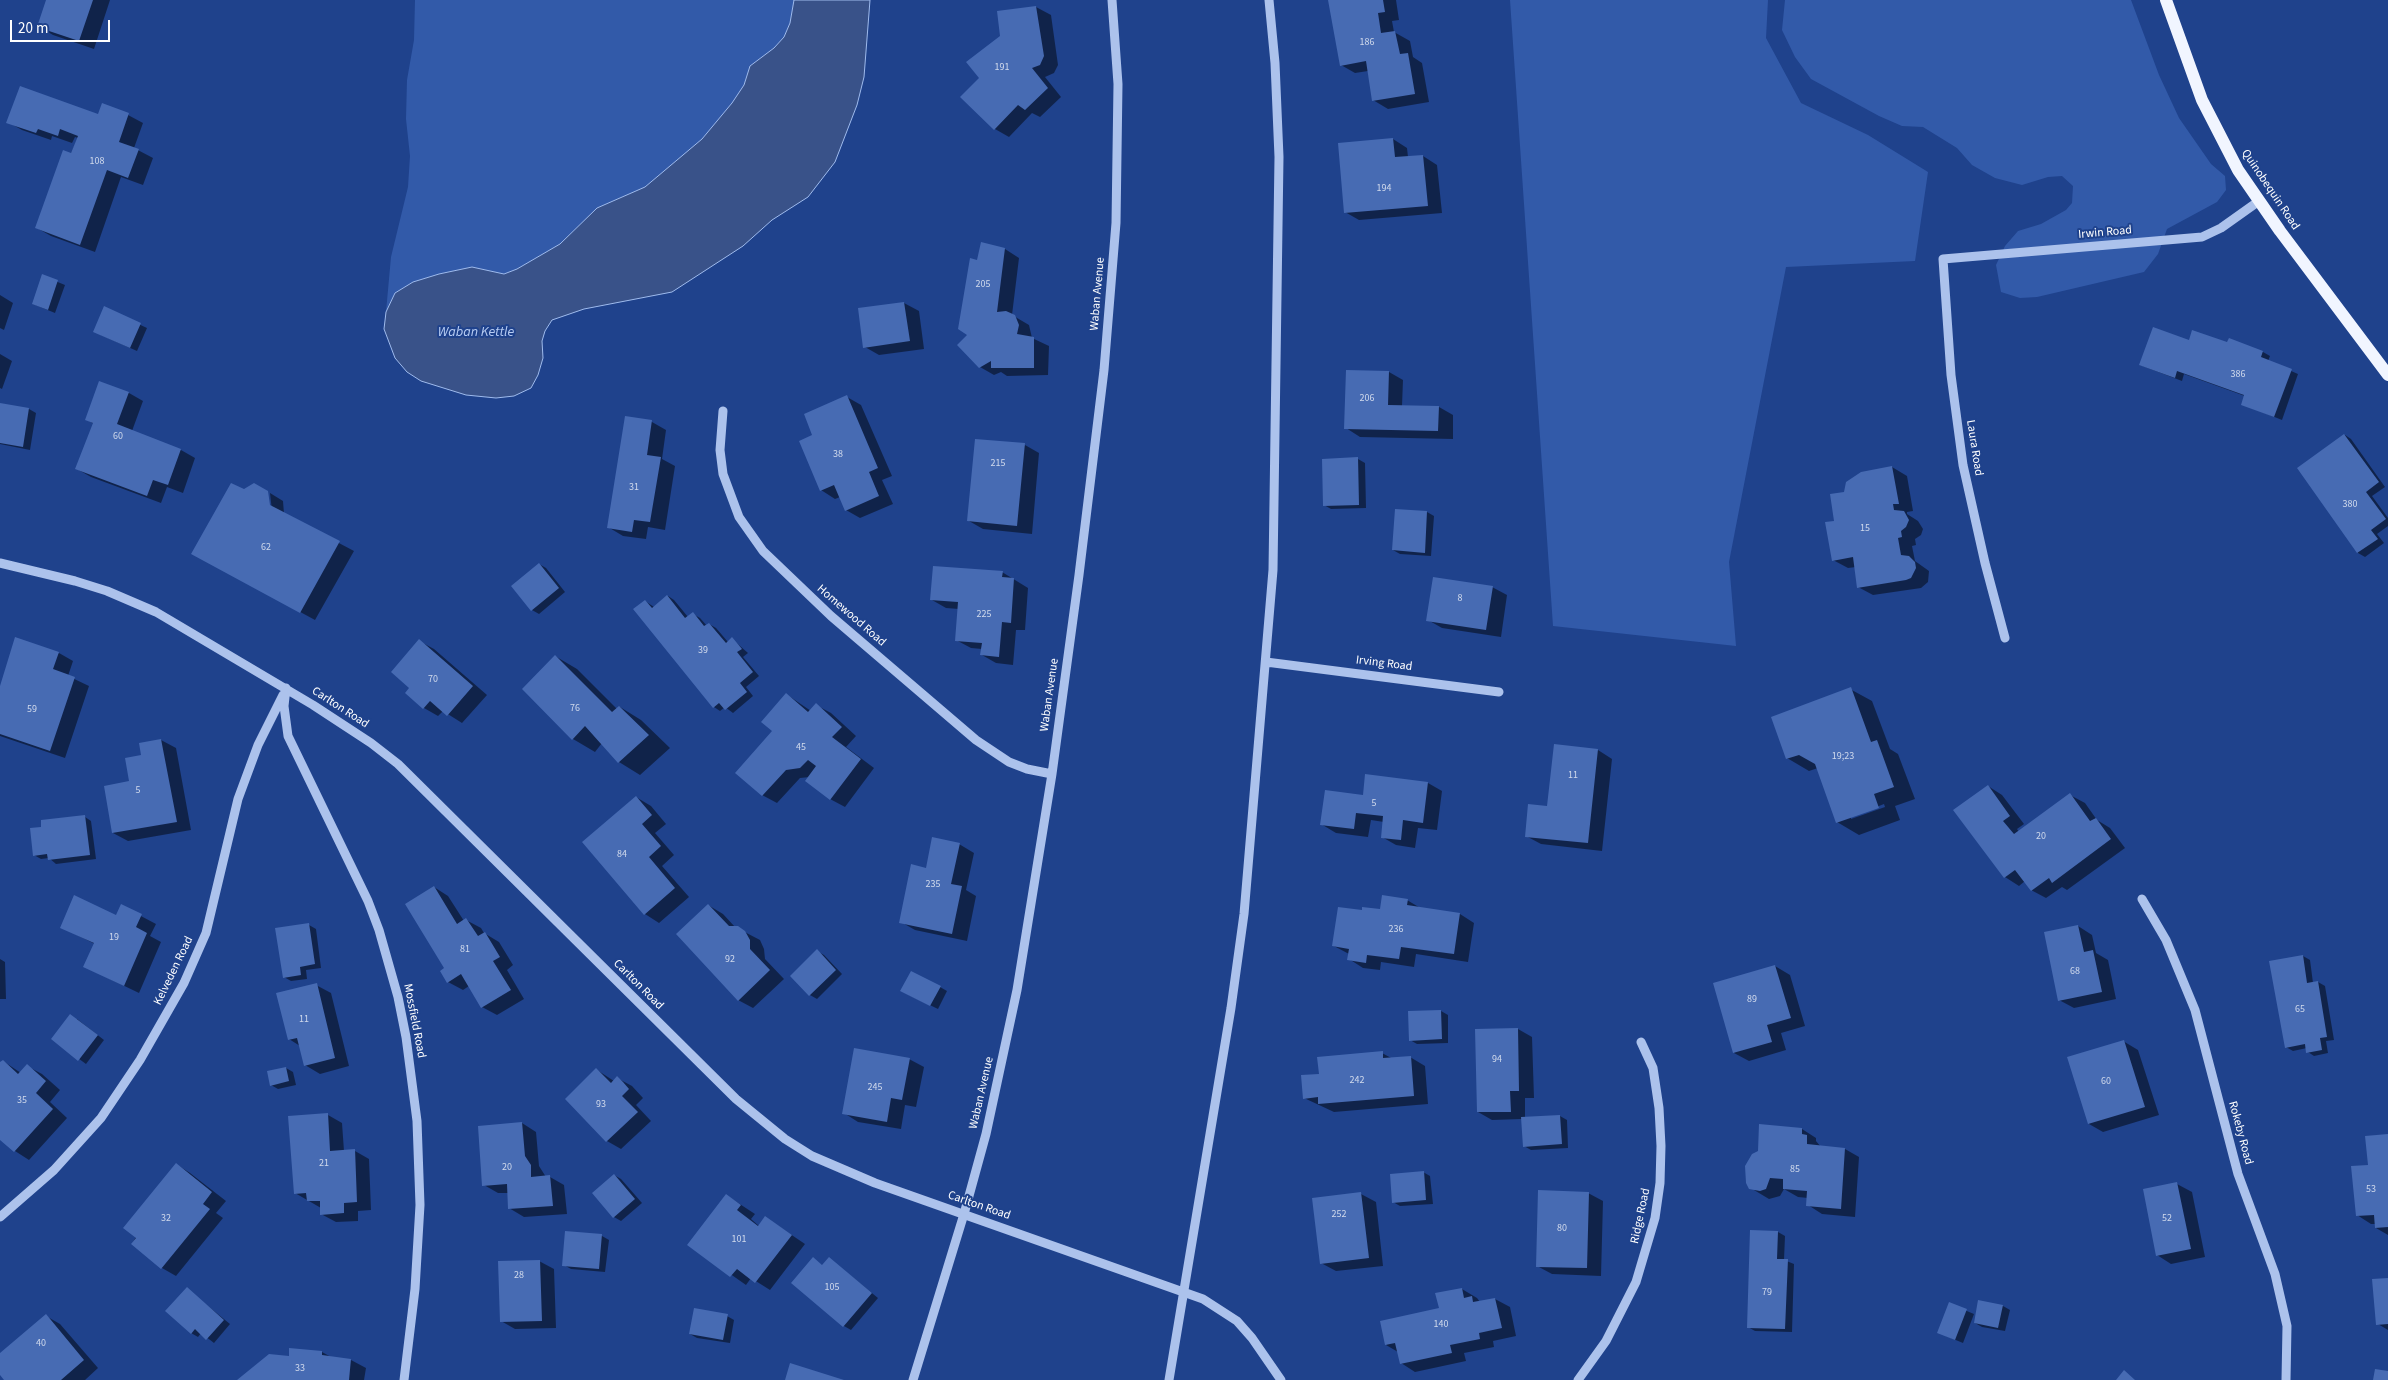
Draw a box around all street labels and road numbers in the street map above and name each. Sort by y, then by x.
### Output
street label: Quinobequin Road [2238,147,2302,233]
street label: Irwin Road [2078,223,2132,243]
street label: Waban Avenue [1088,257,1108,331]
street label: Laura Road [1962,419,1986,477]
street label: Homewood Road [814,582,888,650]
street label: Irving Road [1355,653,1413,675]
street label: Waban Avenue [1038,657,1062,733]
street label: Carlton Road [309,684,371,732]
street label: Kelveden Road [151,934,197,1008]
street label: Carlton Road [610,957,666,1013]
street label: Mossfield Road [400,983,428,1059]
street label: Waban Avenue [967,1055,997,1131]
street label: Rokeby Road [2225,1100,2255,1166]
street label: Ridge Road [1628,1187,1654,1245]
street label: Carlton Road [946,1189,1012,1223]

